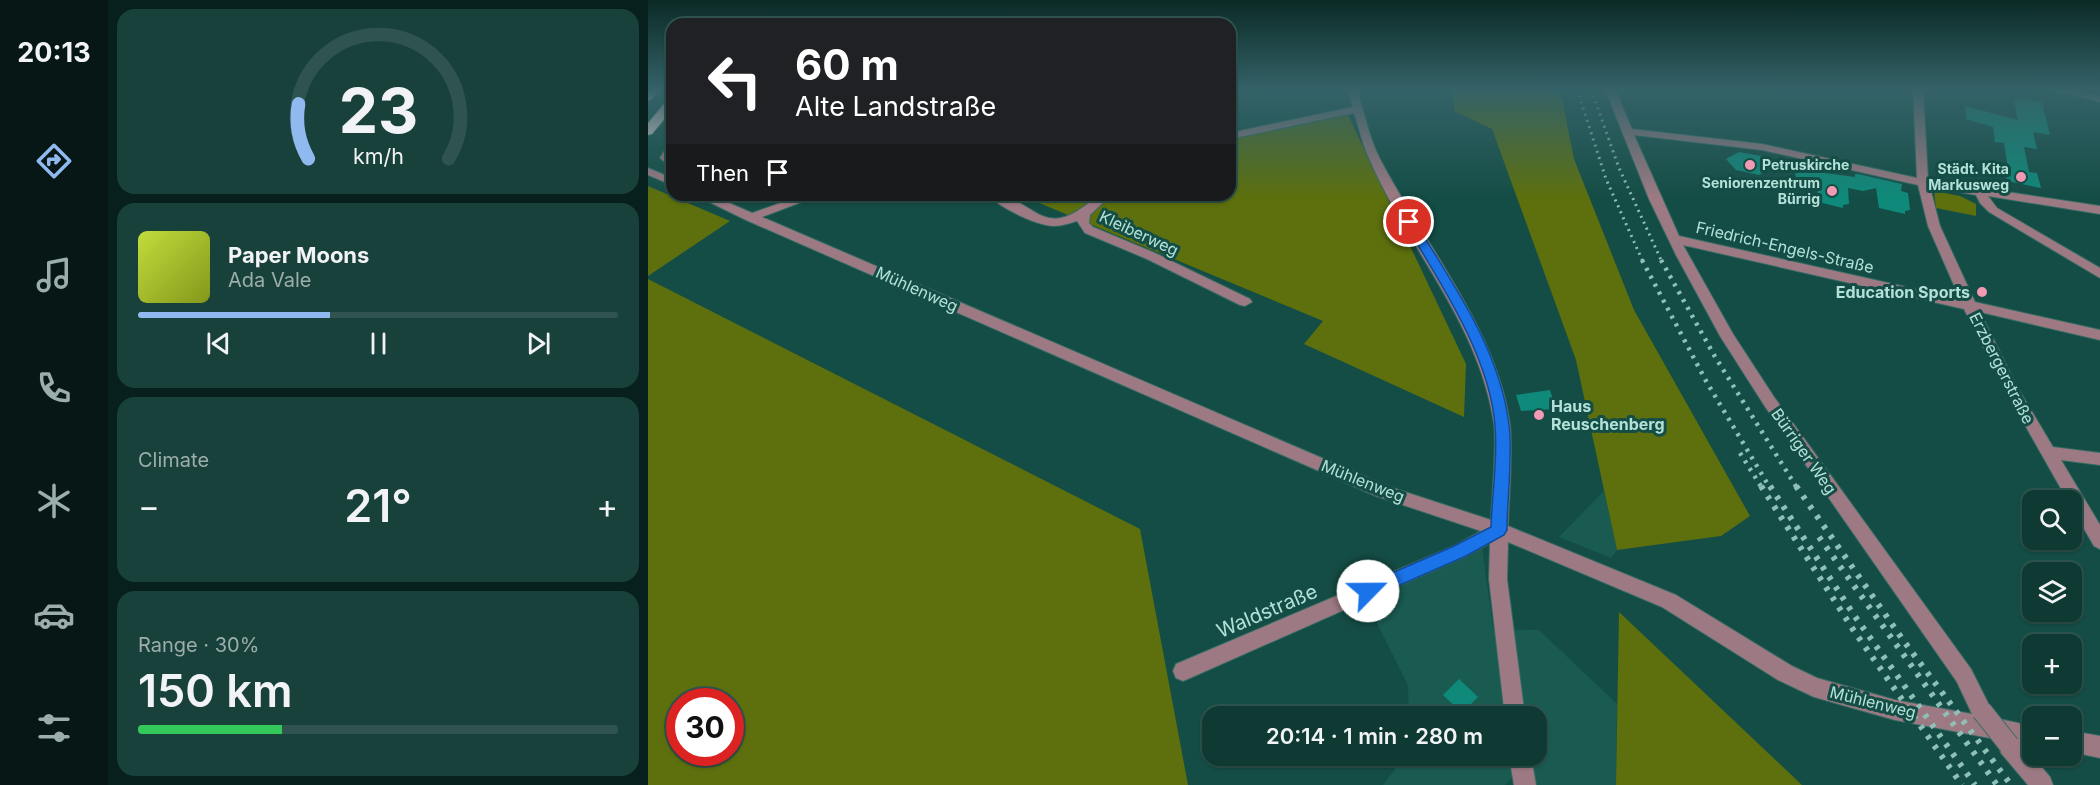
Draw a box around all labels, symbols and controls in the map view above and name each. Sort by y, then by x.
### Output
text: 20:13 [17,36,91,69]
text: 60 m [795,39,899,90]
icon: left [696,42,774,120]
text: 23 [338,73,418,148]
text: Alte Landstraße [795,90,996,123]
icon: directions [33,140,75,182]
text: km/h [353,143,403,169]
icon: arrive [761,156,794,189]
place label: Petruskirche [1762,156,1849,173]
marker: Petruskirche [1743,158,1757,172]
text: Then [696,160,749,186]
place label: Städt. Kita Markusweg [1928,160,2009,193]
marker: Städt. Kita Markusweg [2014,170,2028,184]
place label: Seniorenzentrum Bürrig [1702,174,1820,207]
marker: Seniorenzentrum Bürrig [1825,184,1839,198]
pin [1383,196,1434,247]
icon: arrive [1392,205,1425,238]
street label: Kleiberweg [1096,206,1182,260]
street label: Friedrich-Engels-Straße [1694,217,1876,277]
text: Paper Moons [228,242,369,268]
icon: music [33,254,75,296]
street label: Mühlenweg [873,262,961,316]
text: Ada Vale [228,268,311,292]
place label: Education Sports [1836,282,1970,302]
marker: Education Sports [1975,285,1989,299]
street label: Erzbergerstraße [1965,309,2039,427]
icon: previous [202,327,235,360]
icon: pause [362,327,395,360]
icon: next [522,327,555,360]
icon: phone [33,367,75,409]
place label: Haus Reuschenberg [1551,396,1664,434]
street label: Bürriger Weg [1767,404,1841,498]
marker: Haus Reuschenberg [1532,408,1546,422]
text: Climate [138,448,209,472]
street label: Mühlenweg [1318,455,1408,507]
text: 21° [344,478,412,533]
icon: climate [33,480,75,522]
text: − [138,486,160,526]
text: + [596,486,618,526]
map controls [2022,490,2082,766]
button: search [2022,490,2082,550]
position arrow [1336,559,1400,623]
button: layers [2022,562,2082,622]
street label: Waldstraße [1213,579,1321,643]
icon: car [33,594,75,636]
text: Range · 30% [138,633,259,657]
button: + [2022,634,2082,694]
text: 150 km [138,663,293,718]
street label: Mühlenweg [1828,682,1918,722]
speed limit sign: 30 [666,688,744,766]
button: − [2022,706,2082,766]
icon: filters [33,707,75,749]
text: 20:14 · 1 min · 280 m [1266,723,1483,749]

